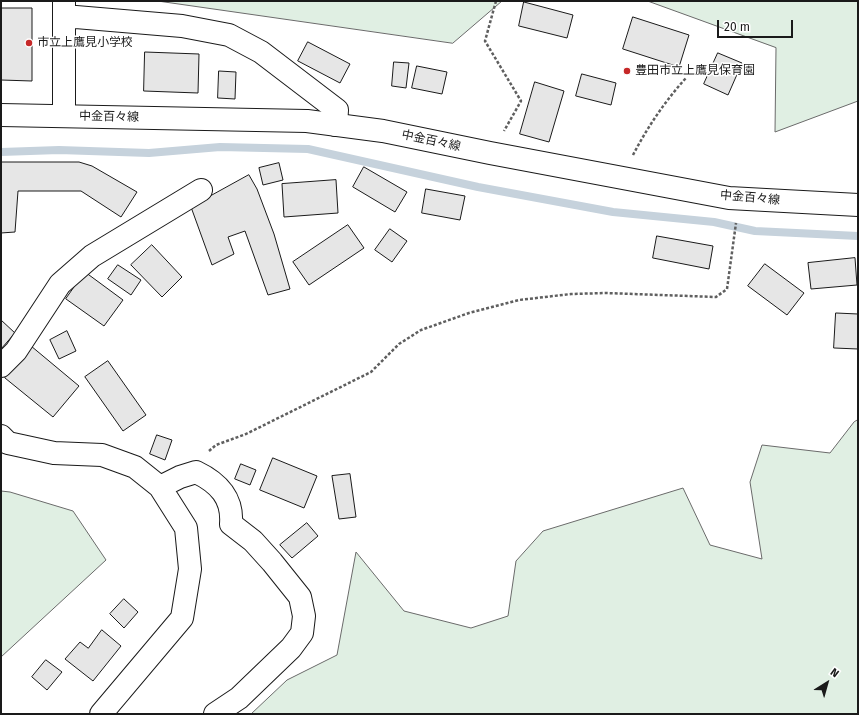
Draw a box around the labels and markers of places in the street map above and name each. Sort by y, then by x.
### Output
place label: 市立上鷹見小学校 [37,36,133,50]
marker: 市立上鷹見小学校 [24,38,34,48]
place label: 豊田市立上鷹見保育園 [635,64,755,78]
marker: 豊田市立上鷹見保育園 [622,66,632,76]

